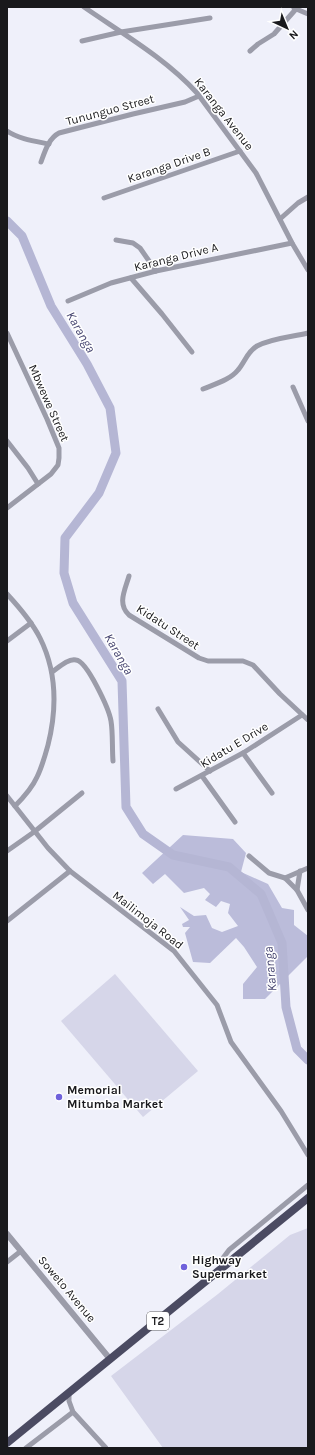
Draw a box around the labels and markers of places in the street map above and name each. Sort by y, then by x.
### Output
place label: Memorial Mitumba Market [67,1083,163,1111]
marker: Memorial Mitumba Market [54,1092,64,1102]
place label: Highway Supermarket [192,1253,267,1281]
marker: Highway Supermarket [179,1262,189,1272]

